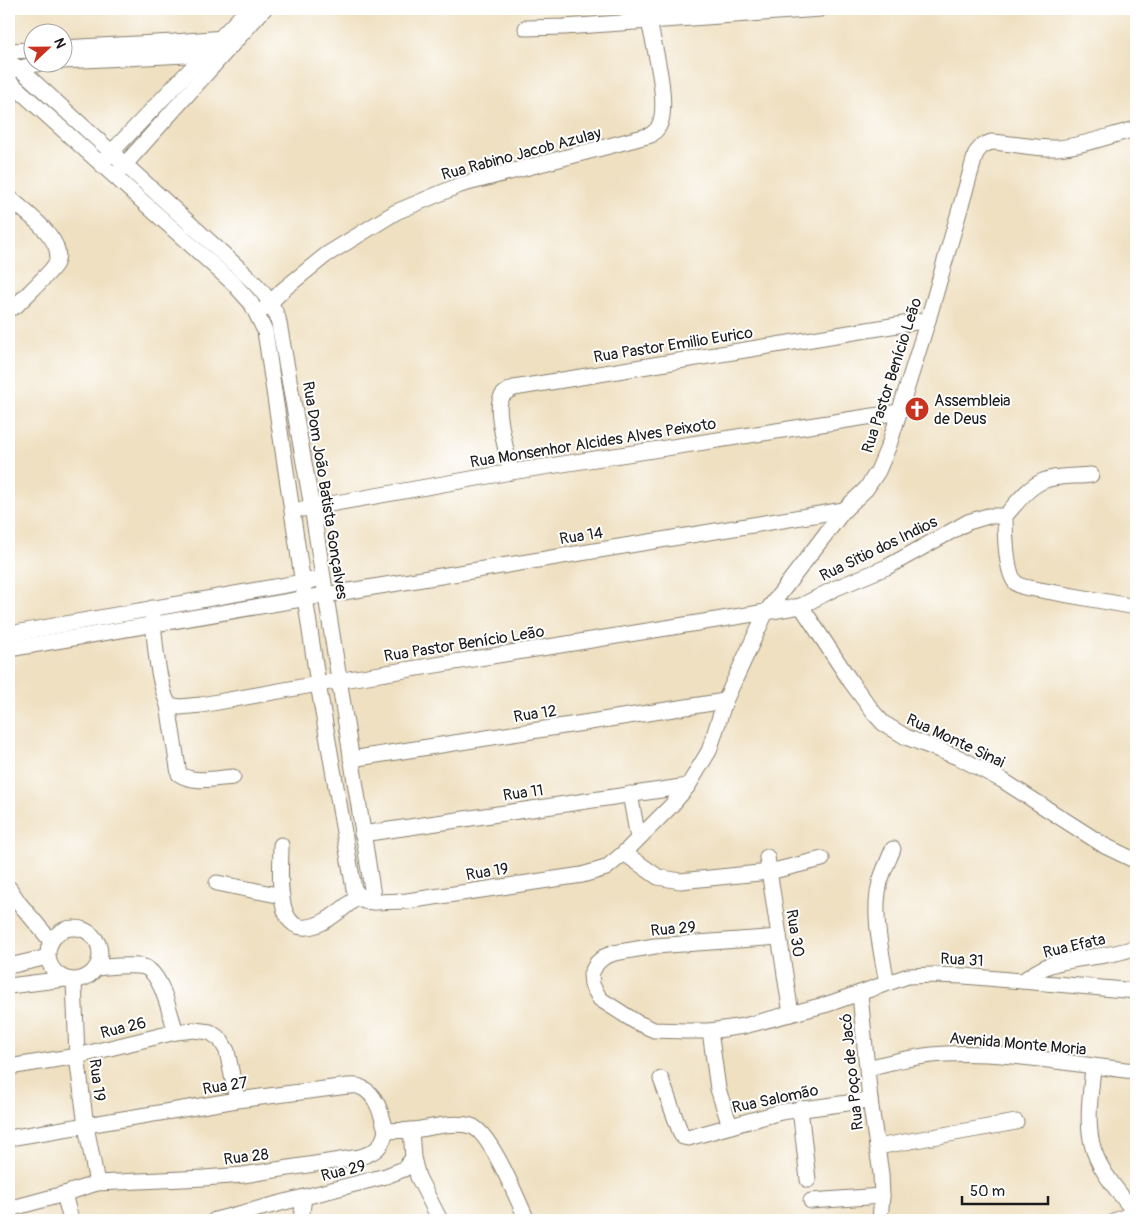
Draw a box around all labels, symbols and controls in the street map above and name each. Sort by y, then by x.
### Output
north arrow [22,22,72,72]
text: N [50,36,69,51]
street label: Rua Rabino Jacob Azulay [439,123,604,185]
street label: Rua Pastor Benício Leão [857,295,927,456]
street label: Rua Pastor Emilio Eurico [592,322,755,367]
street label: Rua Dom João Batista Gonçalves [298,380,352,601]
place label: Assembleia de Deus [934,391,1010,429]
church icon: Assembleia de Deus [904,396,930,422]
street label: Rua Monsenhor Alcides Alves Peixoto [469,414,718,472]
street label: Rua Sitio dos Indios [816,512,941,586]
street label: Rua 14 [558,523,604,549]
street label: Rua Pastor Benício Leão [382,621,546,667]
street label: Rua 12 [512,701,558,727]
street label: Rua Monte Sinai [903,709,1008,772]
street label: Rua 11 [502,780,545,806]
street label: Rua 19 [464,859,510,885]
street label: Rua 30 [781,908,809,959]
street label: Rua 29 [650,917,697,941]
street label: Rua Efata [1041,929,1107,963]
street label: Rua 31 [940,949,984,971]
street label: Rua Poço de Jacó [836,1012,868,1131]
street label: Rua 26 [98,1013,148,1043]
street label: Avenida Monte Moria [948,1028,1087,1060]
street label: Rua 19 [84,1058,110,1103]
street label: Rua 27 [201,1072,250,1099]
street label: Rua Salomão [730,1080,821,1118]
street label: Rua 28 [222,1144,270,1170]
street label: Rua 29 [319,1156,368,1186]
scale bar [962,1174,1049,1206]
text: 50 m [970,1182,1005,1201]

